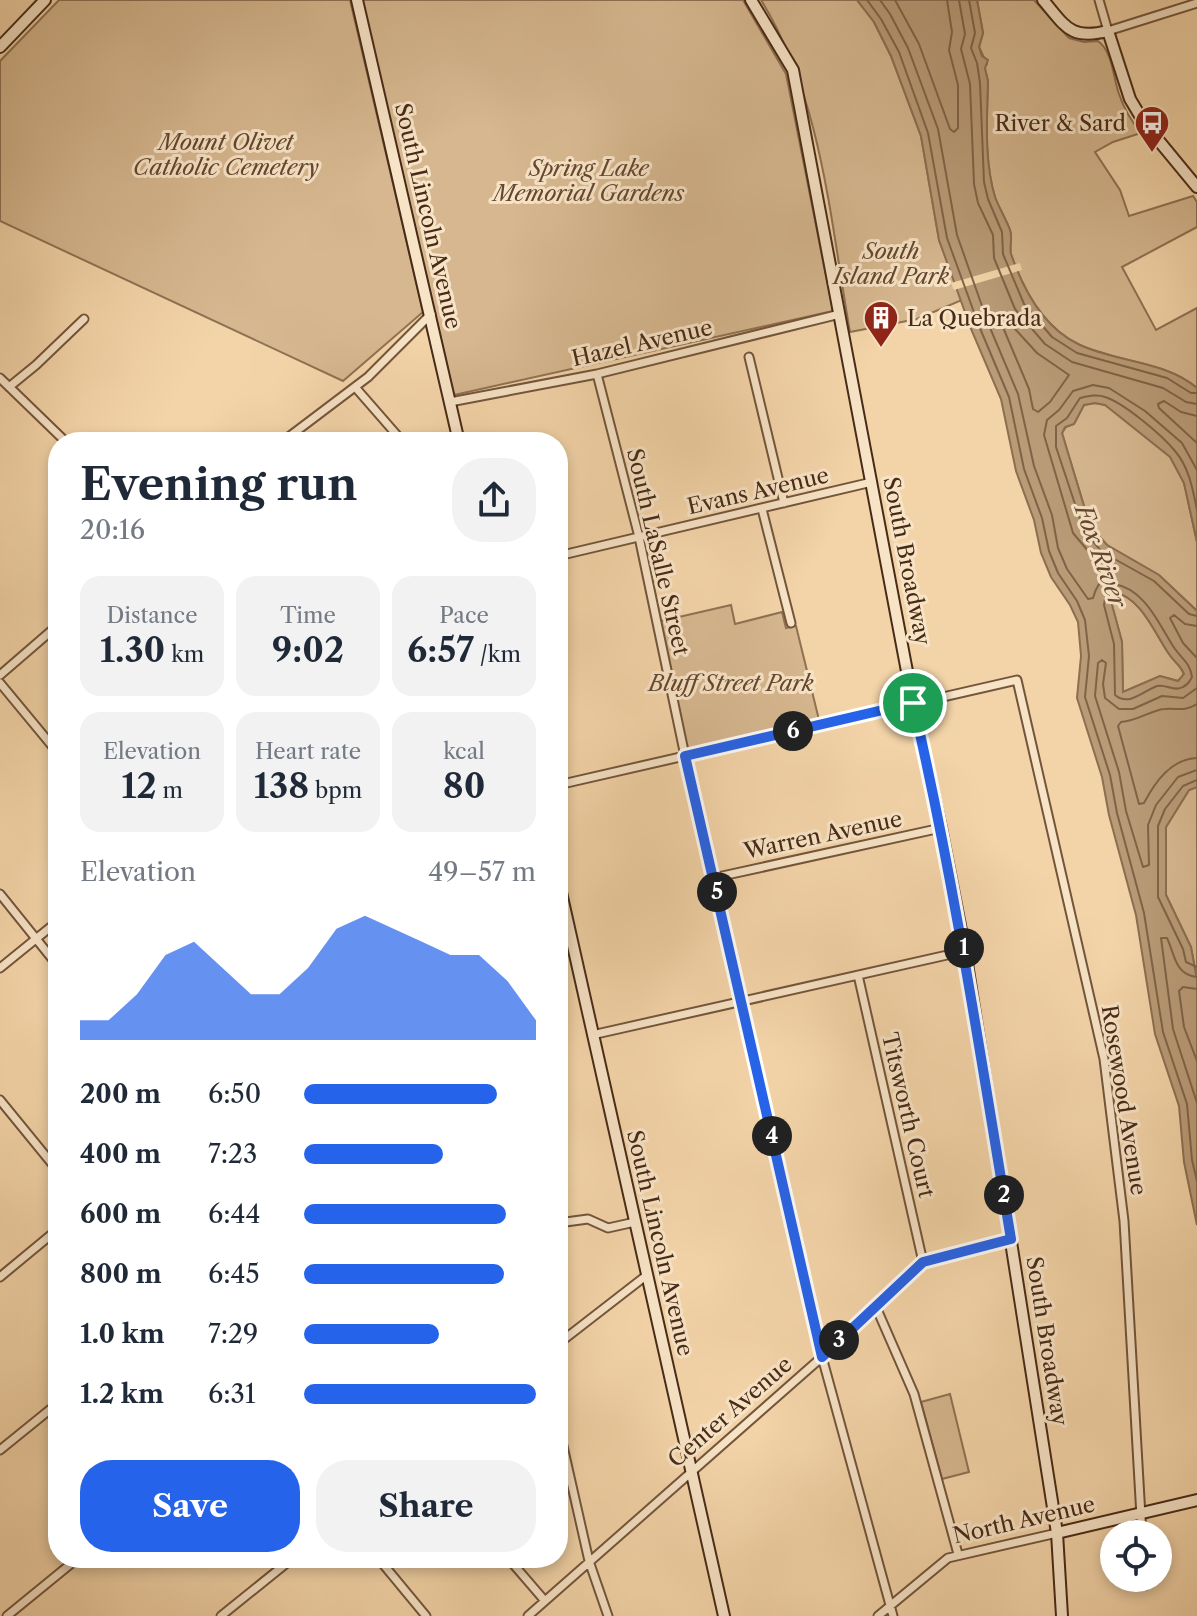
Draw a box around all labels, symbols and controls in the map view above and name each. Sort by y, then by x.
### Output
street label: South Lincoln Avenue [389,100,467,332]
bus stop icon: River & Sard [1133,104,1171,154]
place label: River & Sard [995,110,1126,137]
park label: Mount Olivet Catholic Cemetery [133,129,319,181]
park label: Spring Lake Memorial Gardens [490,155,685,207]
park label: South Island Park [831,238,950,290]
building icon: La Quebrada [862,299,900,349]
place label: La Quebrada [907,305,1042,332]
street label: Hazel Avenue [569,314,715,372]
street label: South LaSalle Street [621,446,695,658]
text: Evening run [80,457,357,511]
button: share [452,458,536,542]
street label: Evans Avenue [685,462,831,520]
street label: South Broadway [877,474,937,648]
water label: Fox River [1068,499,1134,613]
text: 20:16 [80,514,145,546]
text: Distance [106,602,198,629]
text: Time [280,602,336,629]
text: Pace [439,602,489,629]
text: 1.30 [100,629,165,671]
text: 9:02 [272,629,344,671]
text: 6:57 [407,629,474,671]
text: km [165,641,204,668]
text: /km [474,641,521,668]
pin [879,669,947,737]
park label: Bluff Street Park [646,670,814,697]
icon: arrive [891,681,935,725]
pin: 6 [773,711,813,751]
text: 6 [786,717,800,744]
text: Elevation [103,738,201,765]
text: Heart rate [255,738,361,765]
text: kcal [443,738,485,765]
text: 12 [121,765,157,807]
text: 138 [254,765,309,807]
text: 80 [443,765,485,807]
text: m [157,777,183,804]
text: bpm [309,777,362,804]
street label: Warren Avenue [740,805,905,865]
text: Elevation [80,856,196,888]
text: 49–57 m [428,856,536,888]
pin: 5 [697,872,737,912]
text: 5 [711,878,723,905]
pin: 1 [944,928,984,968]
text: 1 [959,934,969,961]
street label: Rosewood Avenue [1096,1003,1152,1197]
street label: Titsworth Court [876,1030,940,1201]
text: 200 m [80,1078,161,1110]
text: 6:50 [208,1078,261,1110]
pin: 4 [752,1116,792,1156]
text: 4 [765,1122,779,1149]
street label: South Lincoln Avenue [621,1127,699,1359]
text: 400 m [80,1138,161,1170]
text: 7:23 [208,1138,257,1170]
pin: 2 [984,1175,1024,1215]
text: 2 [998,1181,1011,1208]
text: 600 m [80,1198,161,1230]
text: 6:44 [208,1198,261,1230]
street label: South Broadway [1020,1254,1074,1428]
text: 800 m [80,1258,162,1290]
text: 6:45 [208,1258,260,1290]
text: 1.0 km [80,1318,165,1350]
text: 7:29 [208,1318,258,1350]
pin: 3 [819,1320,859,1360]
text: 3 [833,1326,845,1353]
street label: Center Avenue [663,1351,797,1473]
text: 1.2 km [80,1378,164,1410]
text: 6:31 [208,1378,256,1410]
button: Save [80,1460,300,1552]
button: Share [316,1460,536,1552]
street label: North Avenue [950,1491,1098,1549]
map controls [1100,1520,1172,1592]
button: locate [1100,1520,1172,1592]

